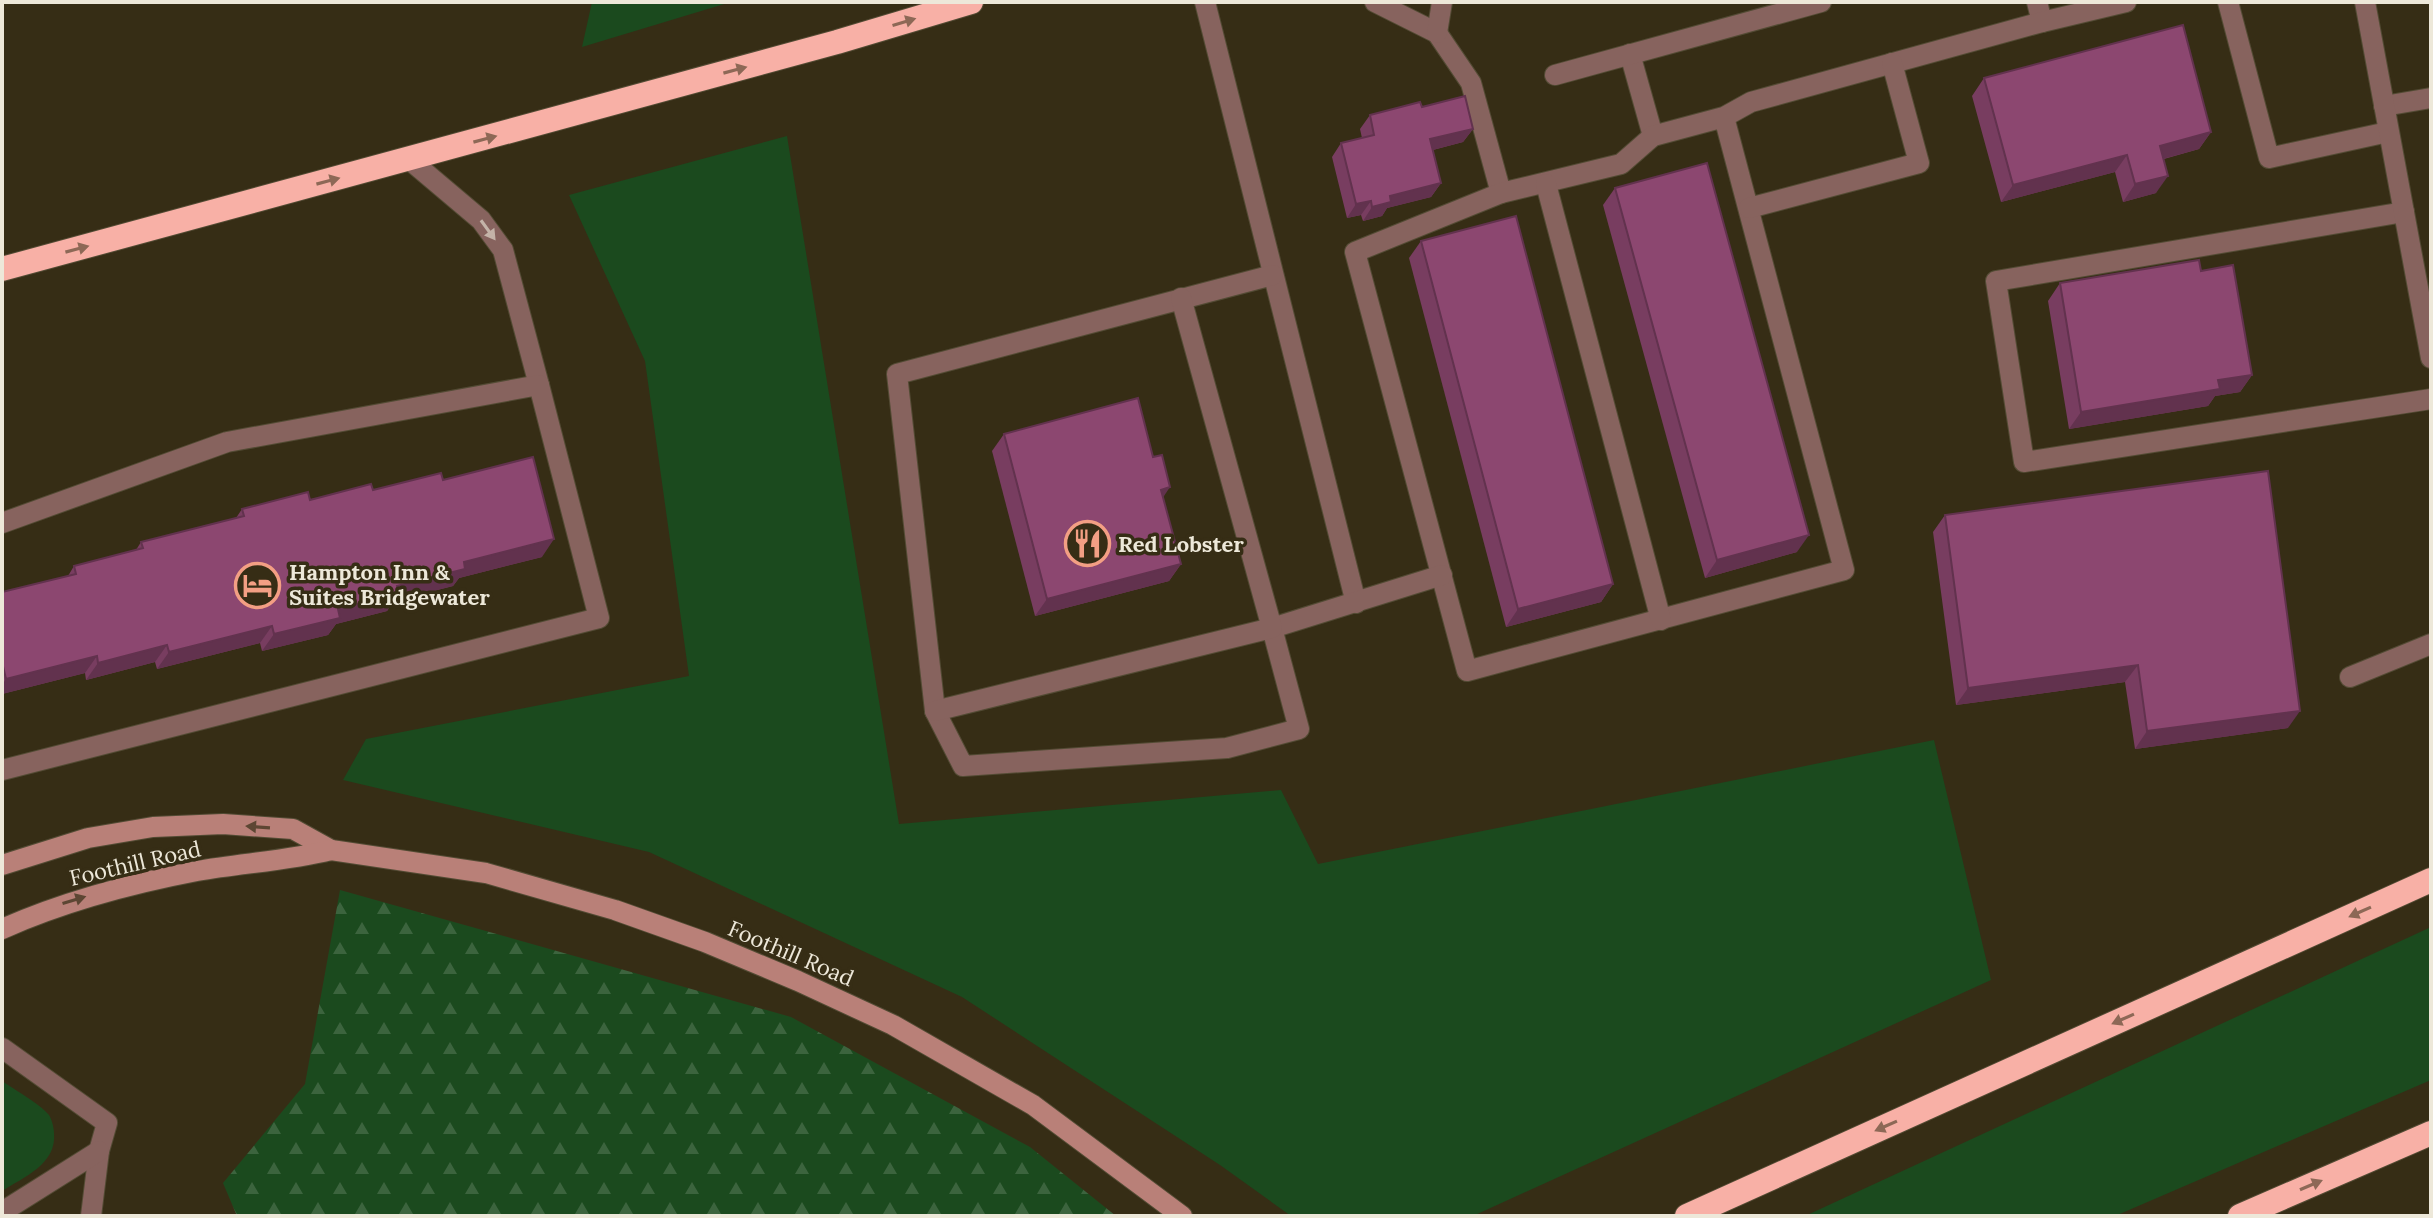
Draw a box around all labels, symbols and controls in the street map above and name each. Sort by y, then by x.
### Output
one-way arrow [892,15,916,28]
one-way arrow [724,63,748,76]
one-way arrow [473,132,497,145]
one-way arrow [316,175,341,187]
one-way arrow [480,219,496,241]
one-way arrow [65,242,90,254]
restaurant icon: Red Lobster [1063,520,1111,568]
place label: Red Lobster [1118,530,1244,558]
place label: Hampton Inn & Suites Bridgewater [289,558,490,611]
hotel icon: Hampton Inn & Suites Bridgewater [234,561,282,609]
one-way arrow [245,820,270,833]
street label: Foothill Road [66,834,204,892]
one-way arrow [63,894,87,906]
one-way arrow [2348,905,2372,919]
street label: Foothill Road [724,914,858,992]
one-way arrow [2111,1013,2135,1026]
one-way arrow [1874,1120,1898,1133]
one-way arrow [2299,1178,2323,1191]

